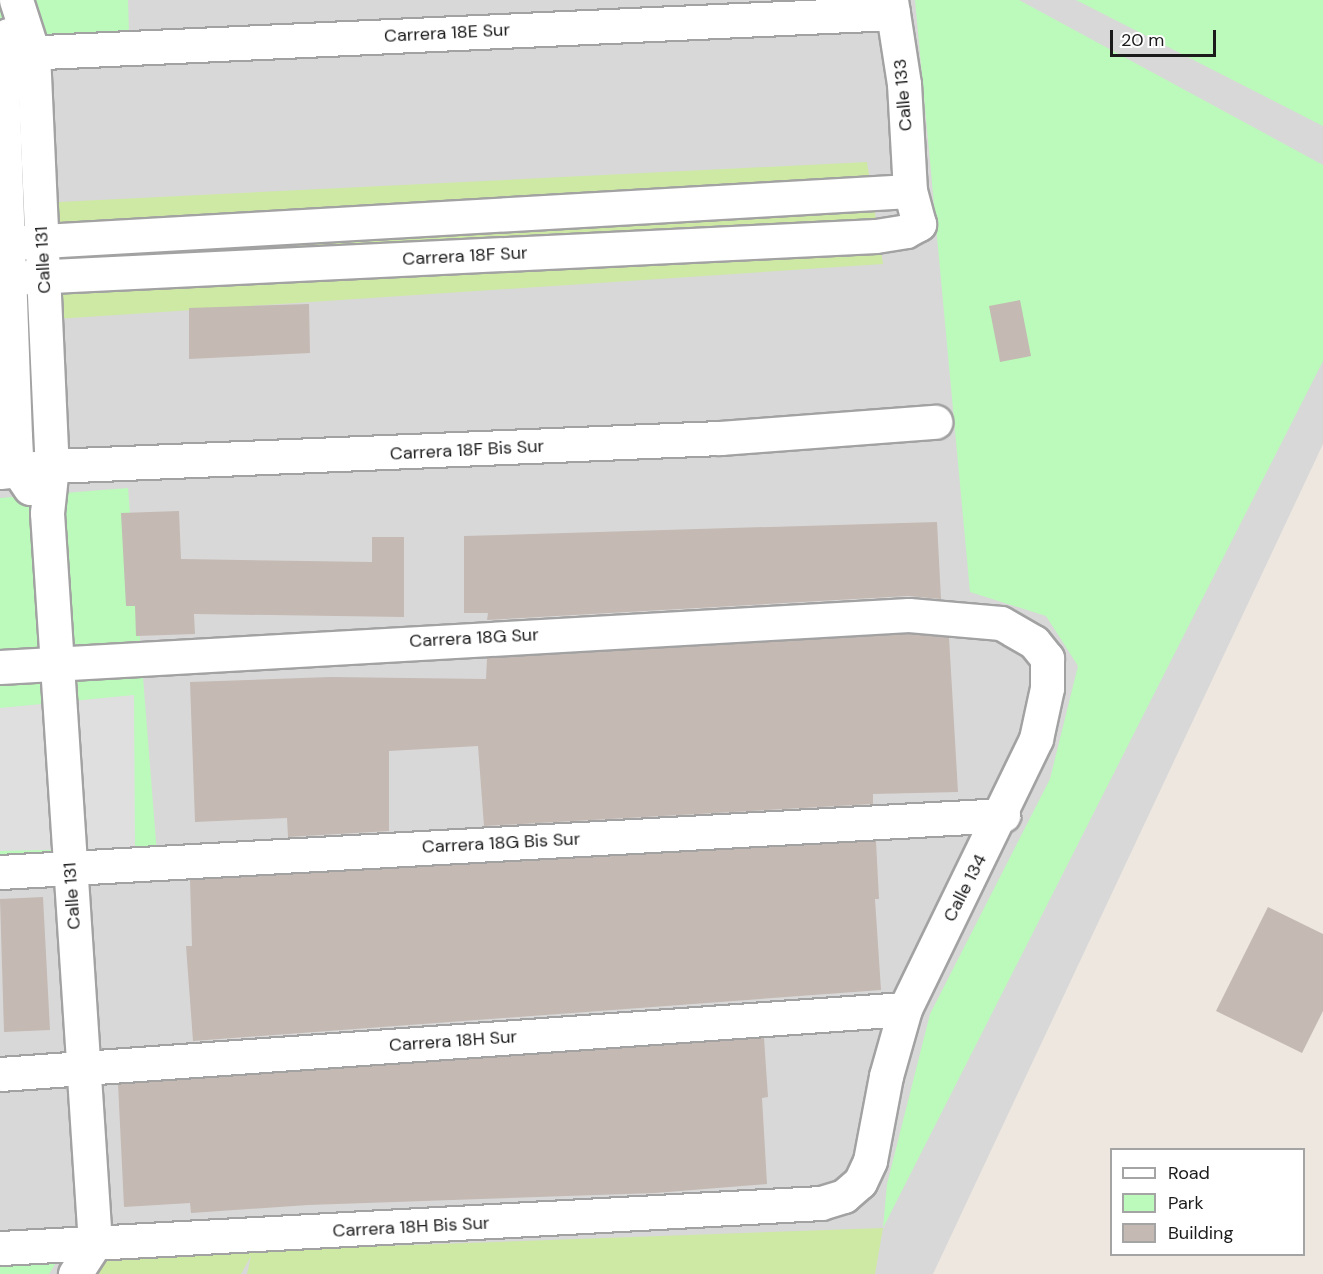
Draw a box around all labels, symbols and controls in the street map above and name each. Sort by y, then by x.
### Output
scale bar [1113,18,1220,56]
street label: Carrera 18E Sur [383,19,511,47]
text: 20 m [1121,28,1164,52]
street label: Calle 133 [889,58,917,132]
street label: Calle 131 [30,226,56,294]
street label: Carrera 18F Sur [402,242,528,270]
street label: Carrera 18F Bis Sur [389,435,545,465]
street label: Carrera 18G Sur [409,624,539,652]
street label: Carrera 18G Bis Sur [421,828,581,858]
street label: Calle 134 [939,851,991,925]
street label: Calle 131 [59,862,85,930]
street label: Carrera 18H Sur [388,1026,518,1056]
legend [1110,1148,1305,1256]
text: Road [1168,1161,1210,1185]
text: Park [1168,1191,1204,1215]
street label: Carrera 18H Bis Sur [332,1212,490,1242]
text: Building [1168,1221,1233,1245]

